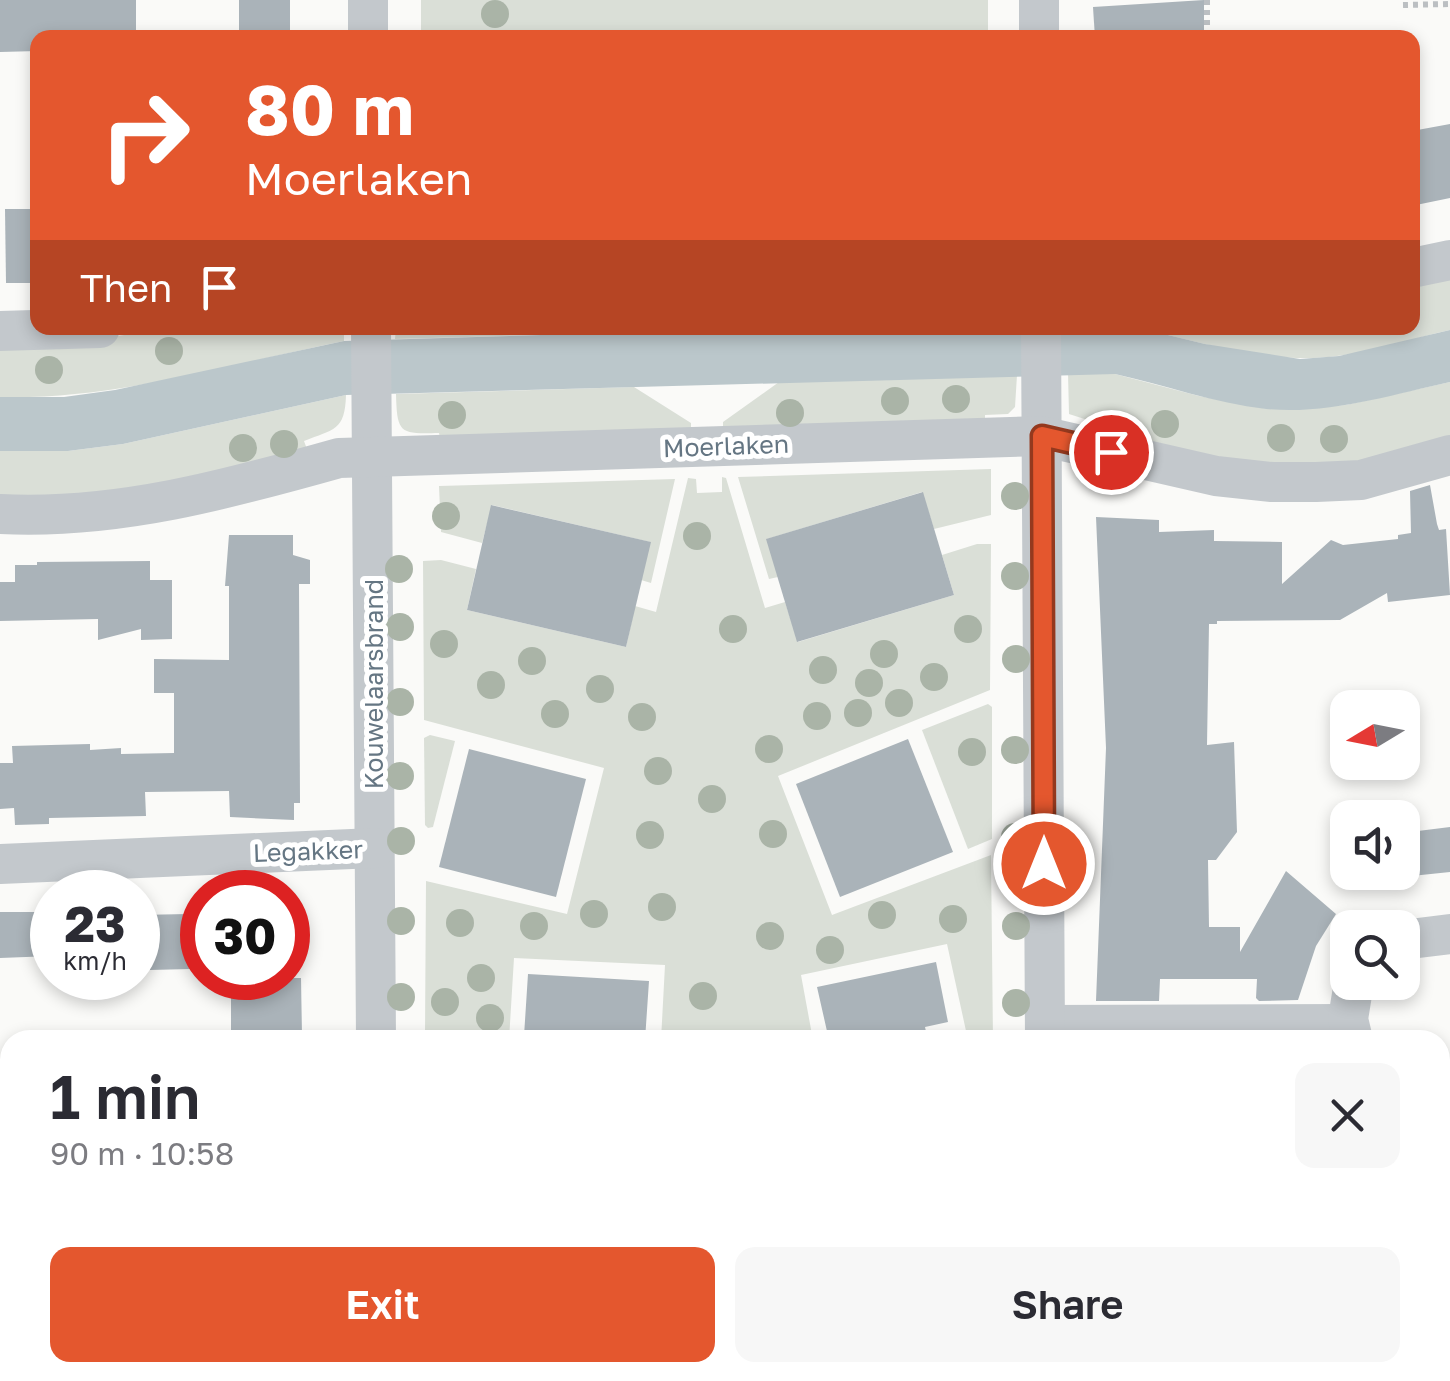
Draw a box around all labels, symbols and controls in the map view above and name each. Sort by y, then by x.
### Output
text: 80 m [245,66,414,150]
icon: right [80,70,210,200]
text: Moerlaken [245,151,472,205]
icon: arrive [192,260,247,315]
text: Then [80,265,172,310]
pin [1069,410,1154,495]
icon: arrive [1084,425,1139,480]
street label: Moerlaken [662,428,790,463]
street label: Kouwelaarsbrand [358,579,389,789]
north arrow [1330,690,1420,780]
map controls [1330,690,1420,1000]
button: sound [1330,800,1420,890]
position arrow [992,812,1096,916]
street label: Legakker [252,833,364,868]
speed limit sign: 30 [180,870,310,1000]
text: 23 [64,893,125,953]
button: search [1330,910,1420,1000]
text: km/h [63,945,127,976]
text: 1 min [50,1060,200,1132]
button: close [1295,1063,1400,1168]
text: 90 m · 10:58 [50,1134,234,1172]
button: Exit [50,1247,715,1362]
button: Share [735,1247,1400,1362]

